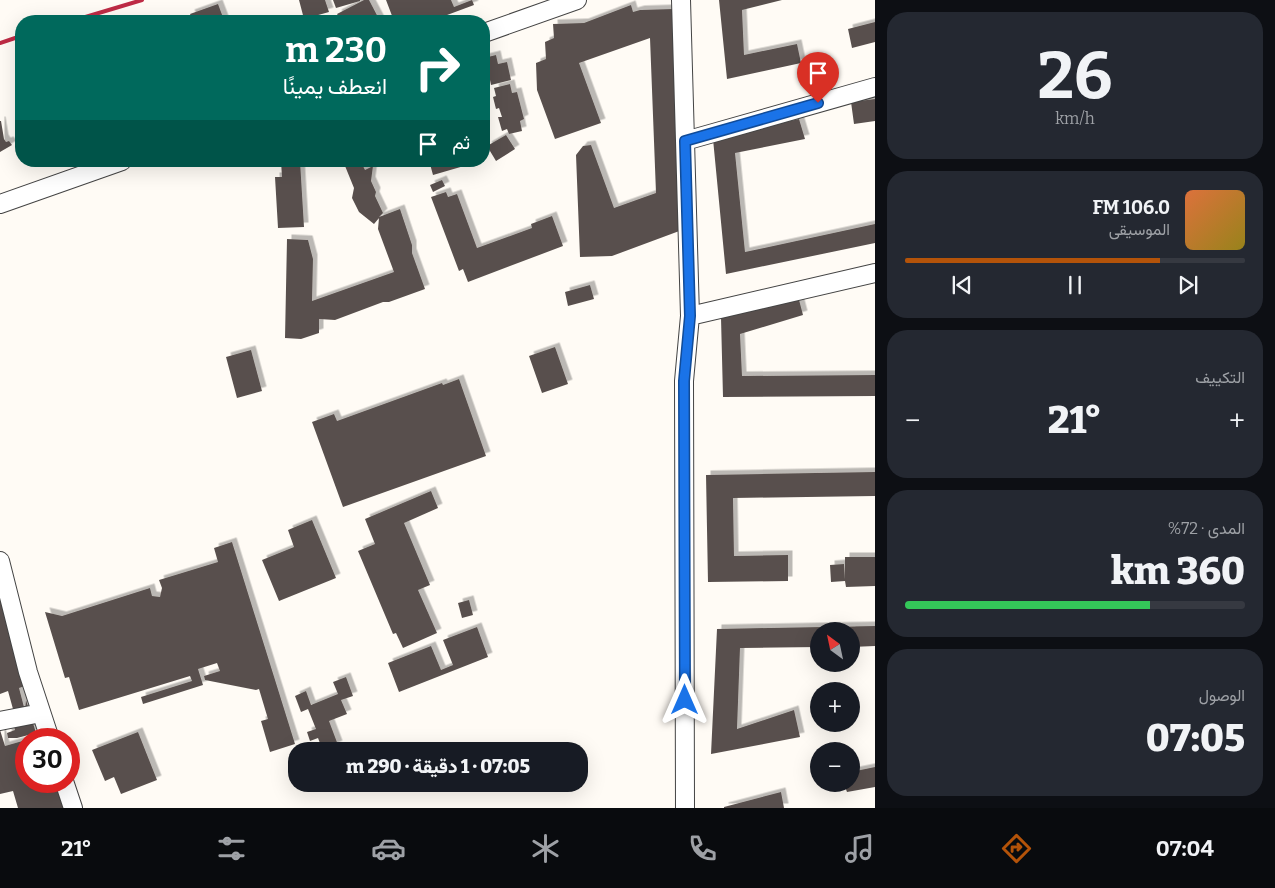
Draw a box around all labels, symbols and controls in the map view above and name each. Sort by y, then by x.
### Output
text: 230 m [285,29,387,71]
icon: right [405,35,470,100]
text: 26 [1038,37,1113,115]
pin [797,52,839,103]
icon: arrive [804,59,832,87]
text: انعطف يمينًا [283,73,387,100]
text: km/h [1055,109,1095,128]
icon: arrive [414,130,442,158]
text: ثم [452,131,470,154]
text: 106.0 FM [1093,196,1170,219]
text: الموسيقى [1109,220,1170,239]
icon: previous [948,271,976,299]
icon: pause [1061,271,1089,299]
icon: next [1174,271,1202,299]
text: التكييف [1195,368,1245,387]
text: 21° [1048,397,1102,443]
text: − [905,404,920,437]
text: + [1229,404,1245,437]
text: المدى · 72% [1168,519,1245,538]
text: 360 km [1111,548,1245,594]
north arrow [810,622,860,672]
map controls [810,622,860,792]
position arrow [658,673,710,725]
button: + [810,682,860,732]
text: الوصول [1199,686,1245,705]
text: 07:05 [1146,715,1245,761]
speed limit sign: 30 [15,728,80,793]
button: − [810,742,860,792]
text: 07:05 · 1 دقيقة · 290 m [346,755,530,778]
icon: filters [214,831,249,866]
icon: car [371,831,406,866]
icon: climate [528,831,563,866]
icon: phone [685,831,720,866]
icon: music [842,831,877,866]
icon: directions [999,831,1034,866]
text: 21° [61,835,92,862]
text: 07:04 [1156,835,1214,862]

